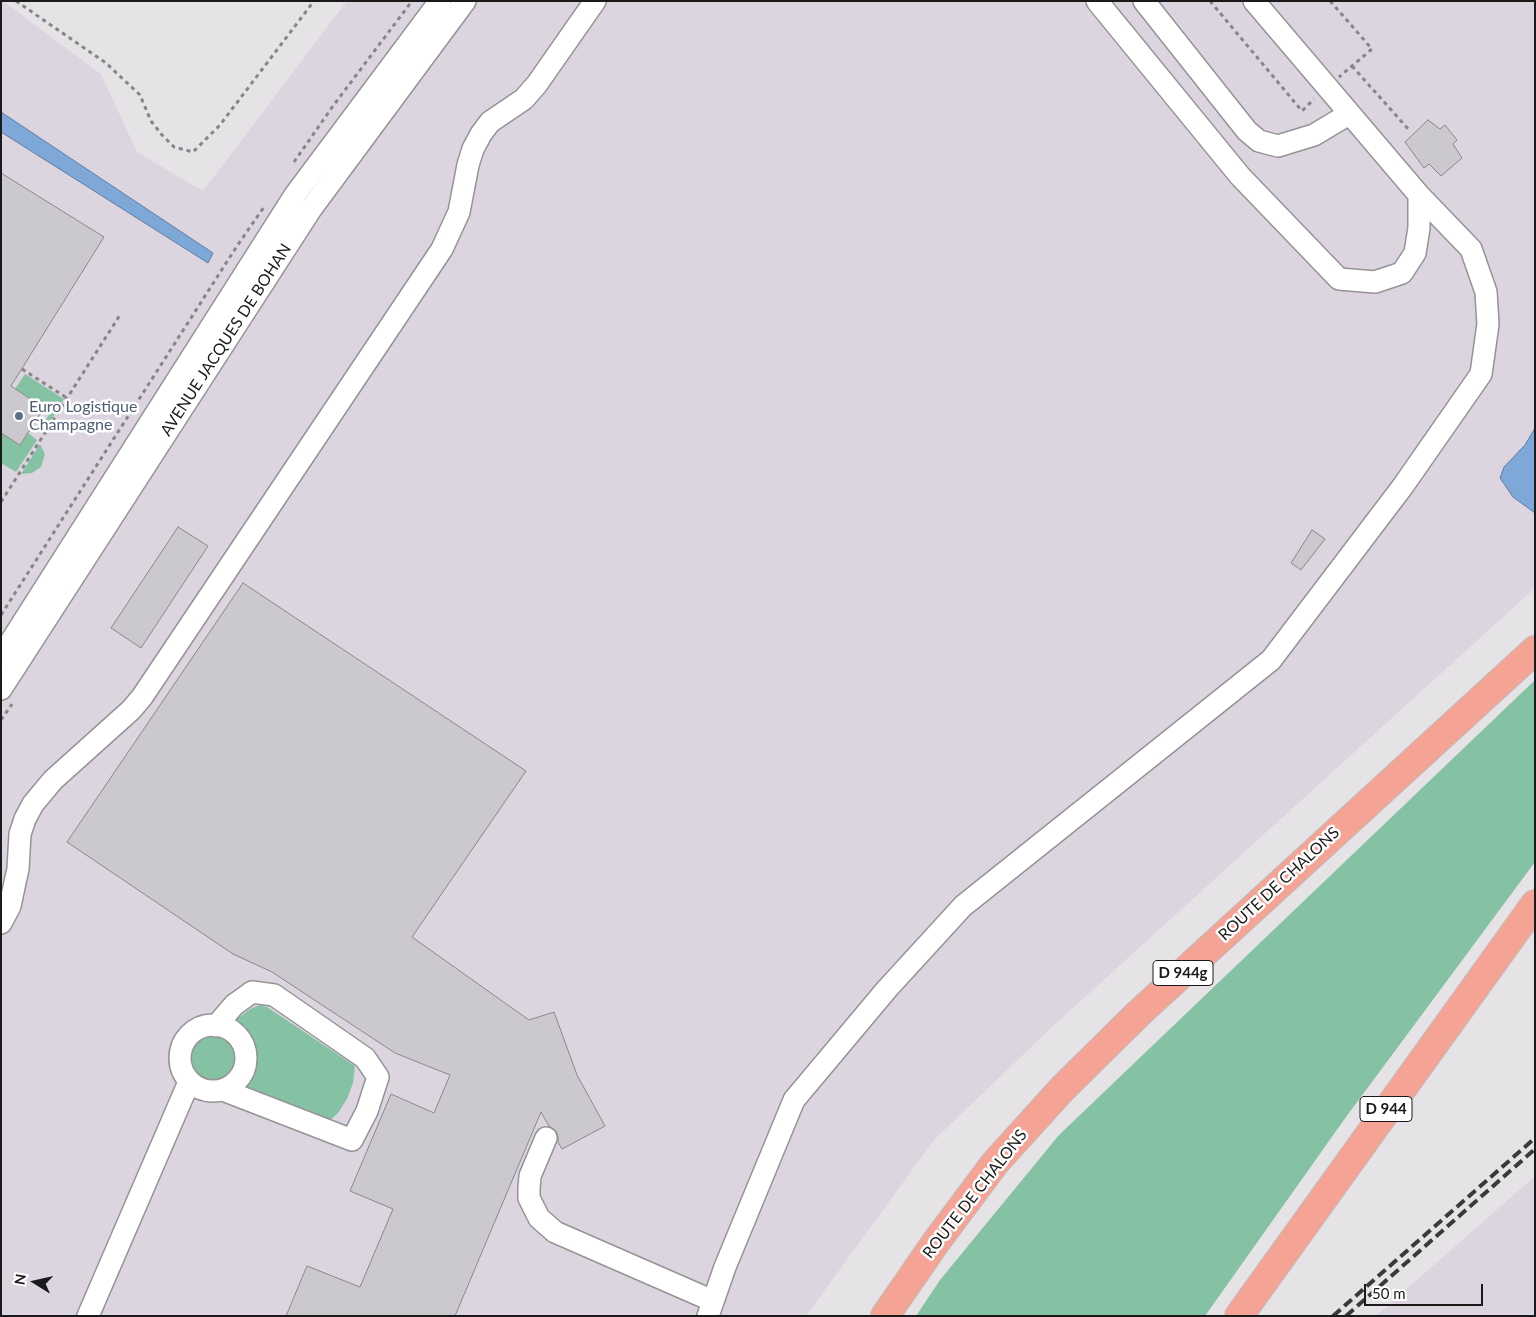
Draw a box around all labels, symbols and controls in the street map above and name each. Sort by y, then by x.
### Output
street label: AVENUE JACQUES DE BOHAN [157,240,295,440]
place label: Euro Logistique Champagne [29,397,137,435]
marker: Euro Logistique Champagne [13,410,25,422]
street label: ROUTE DE CHALONS [1215,823,1343,945]
road number: D 944g [1153,960,1213,986]
road number: D 944 [1360,1096,1412,1122]
street label: ROUTE DE CHALONS [919,1126,1031,1262]
north arrow [10,1257,60,1307]
text: N [10,1273,29,1286]
scale bar [1366,1274,1485,1306]
text: 50 m [1372,1284,1406,1302]

